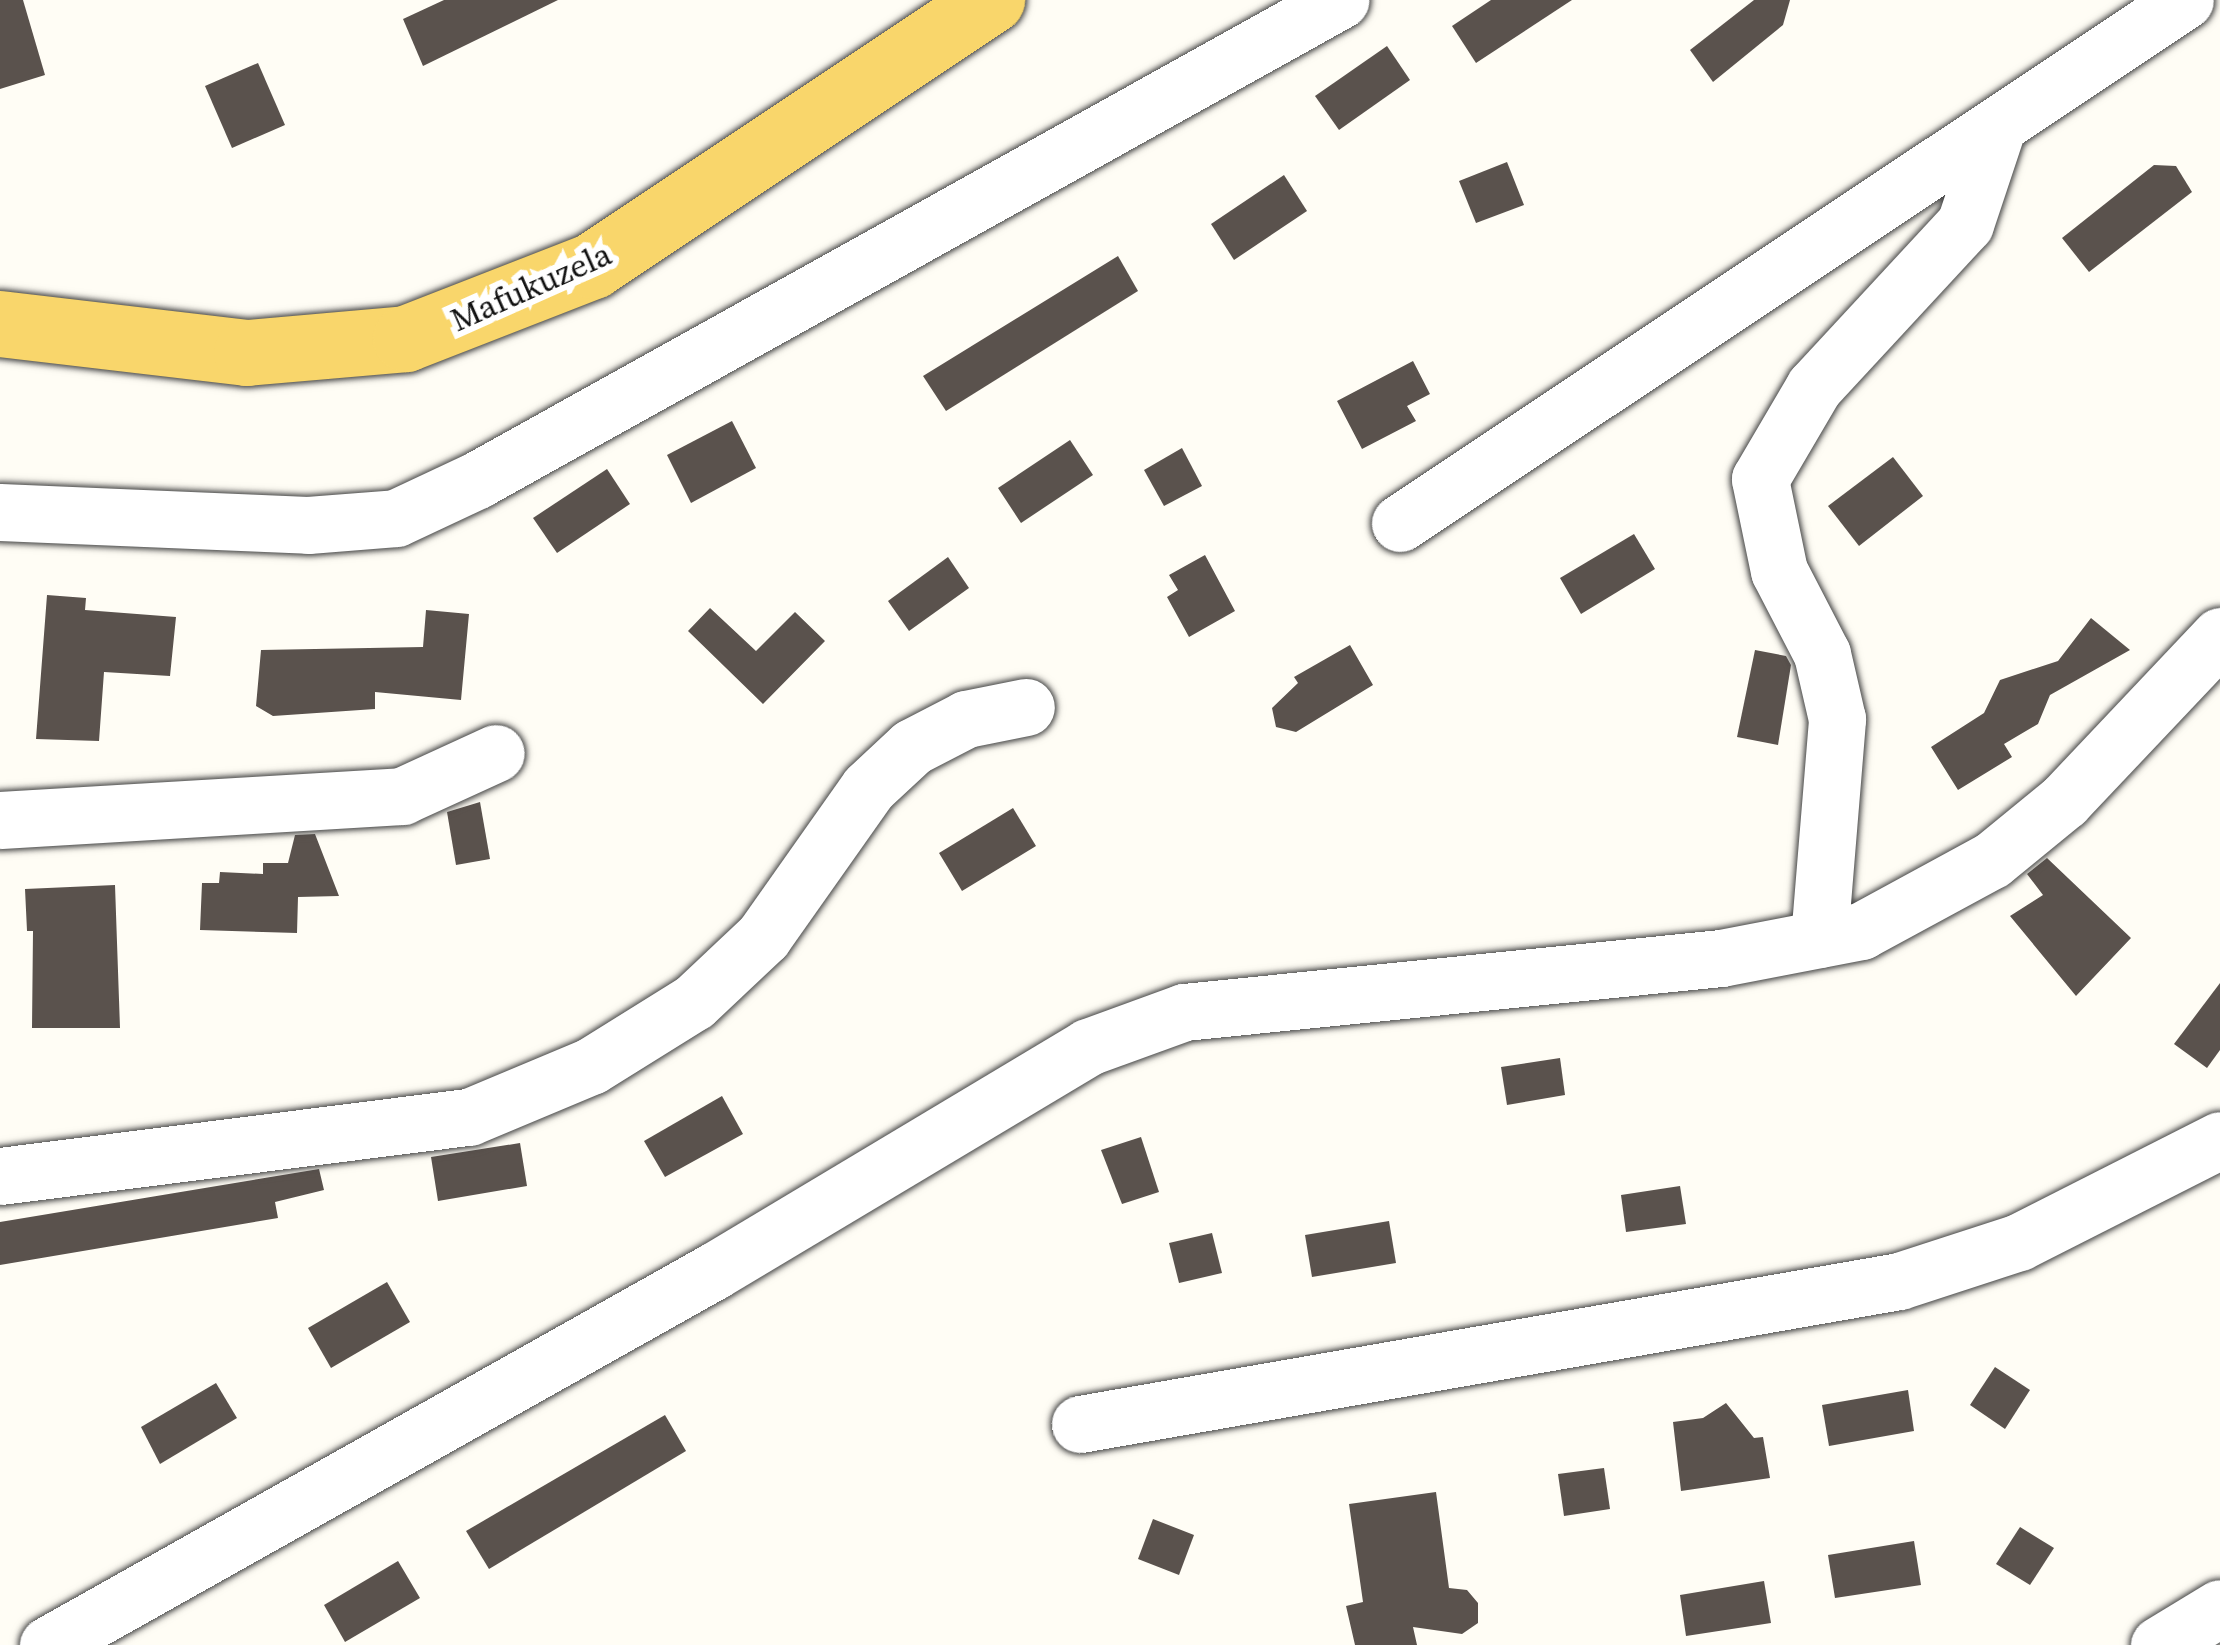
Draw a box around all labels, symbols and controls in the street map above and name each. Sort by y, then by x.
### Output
street label: Mafukuzela [445,234,617,340]

